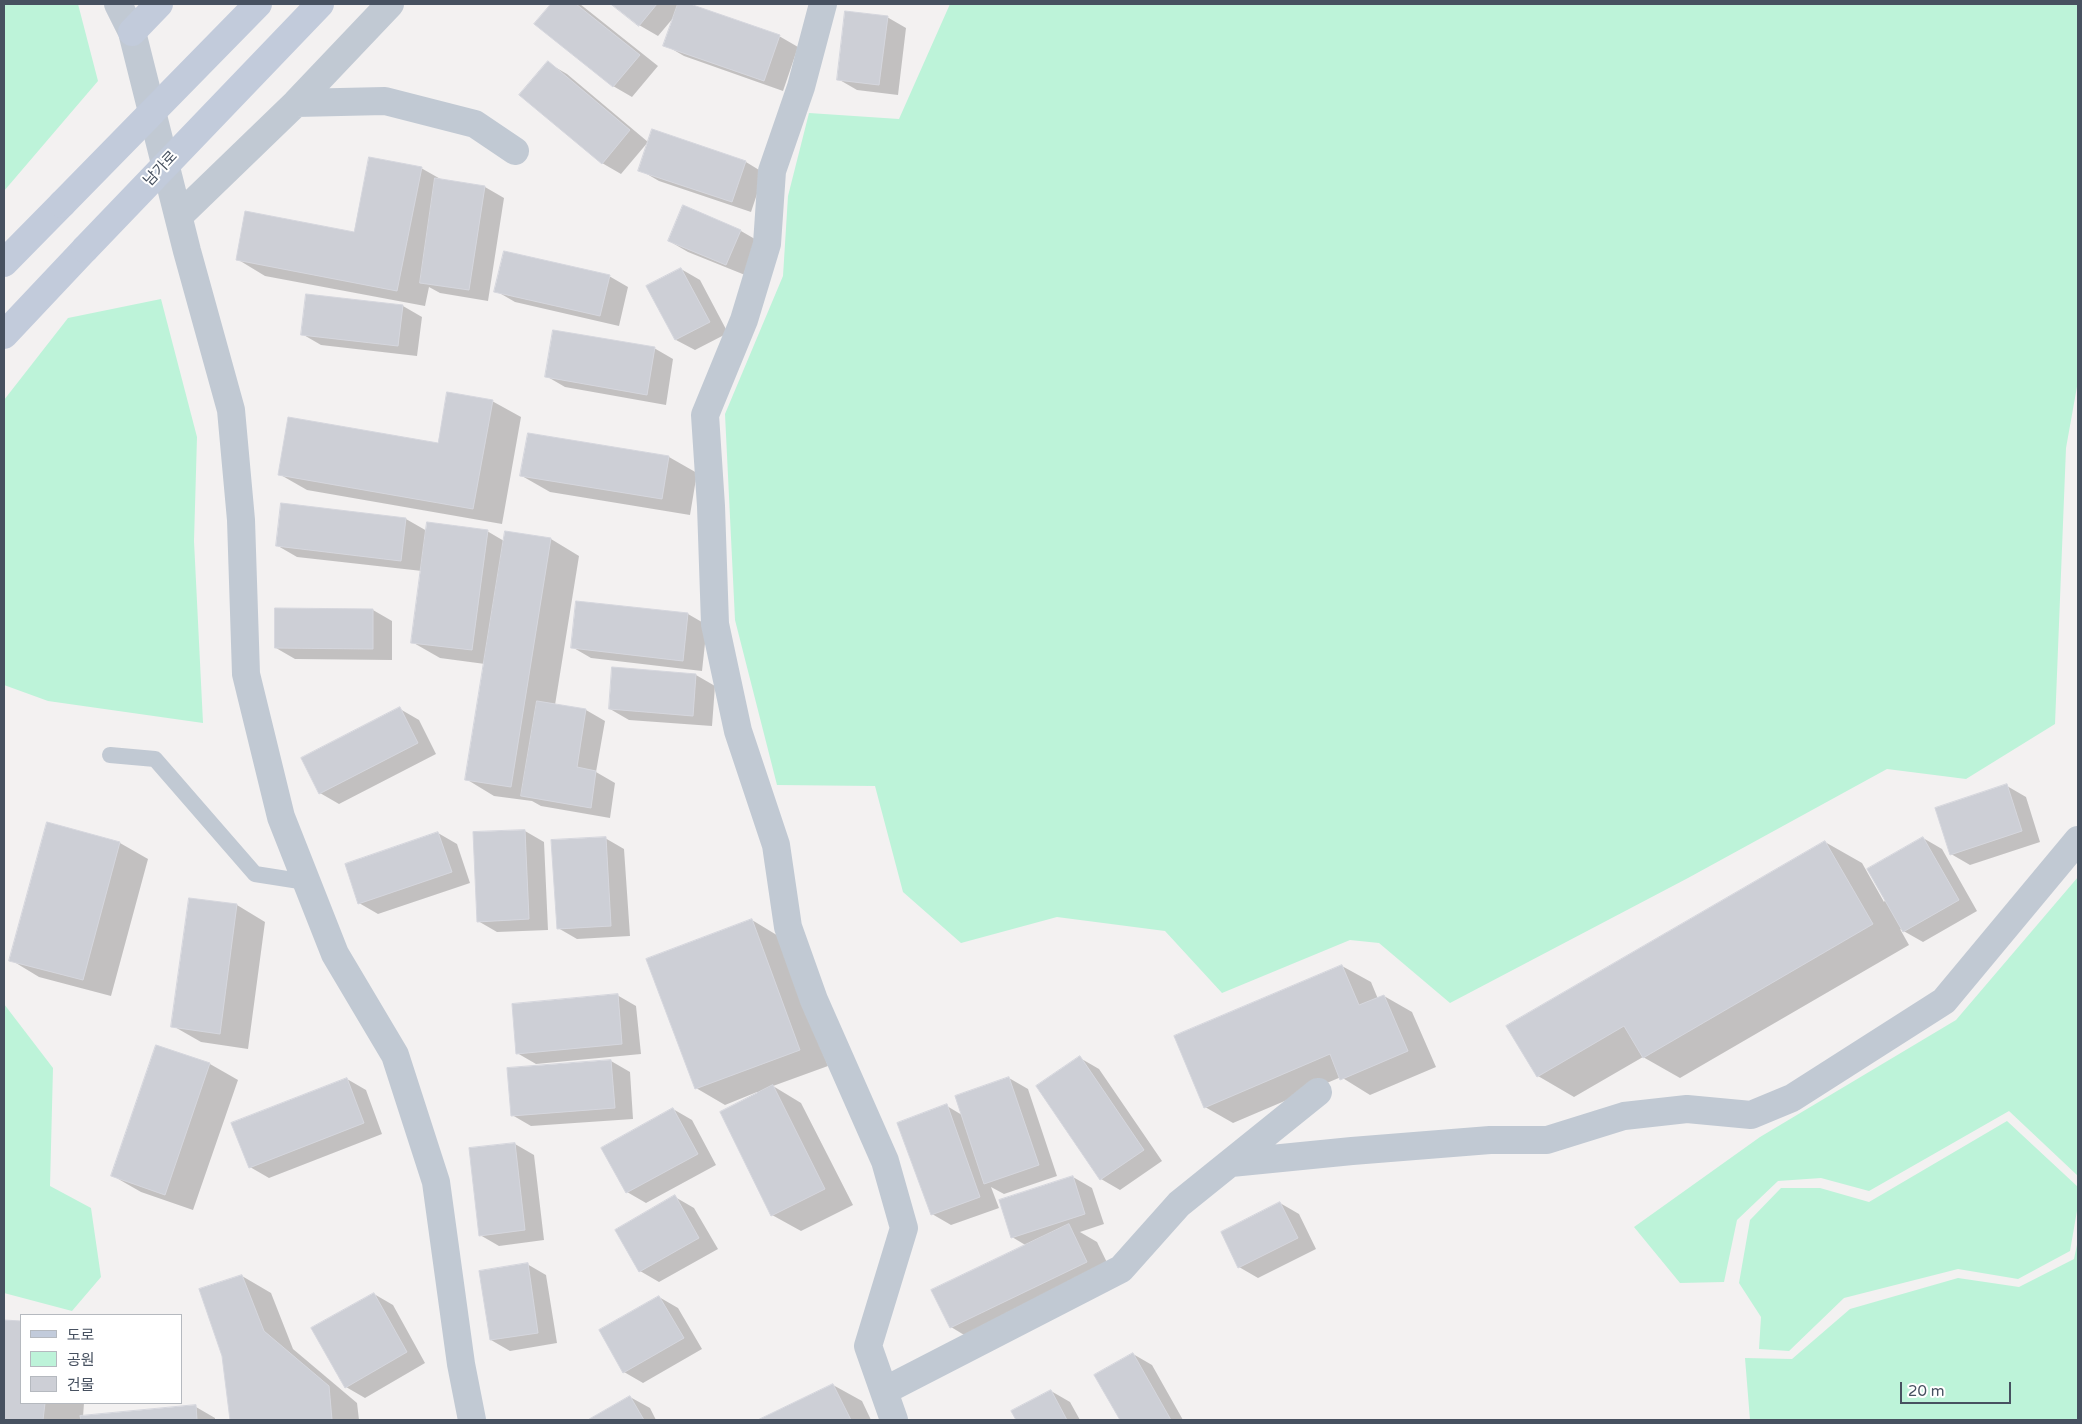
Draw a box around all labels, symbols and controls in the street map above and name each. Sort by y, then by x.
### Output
street label: 남가로 [140,148,182,190]
legend [20,1314,182,1404]
text: 도로 [67,1326,95,1344]
text: 공원 [67,1351,95,1369]
scale bar [1902,1372,2013,1404]
text: 건물 [67,1376,95,1394]
text: 20 m [1908,1382,1945,1400]

